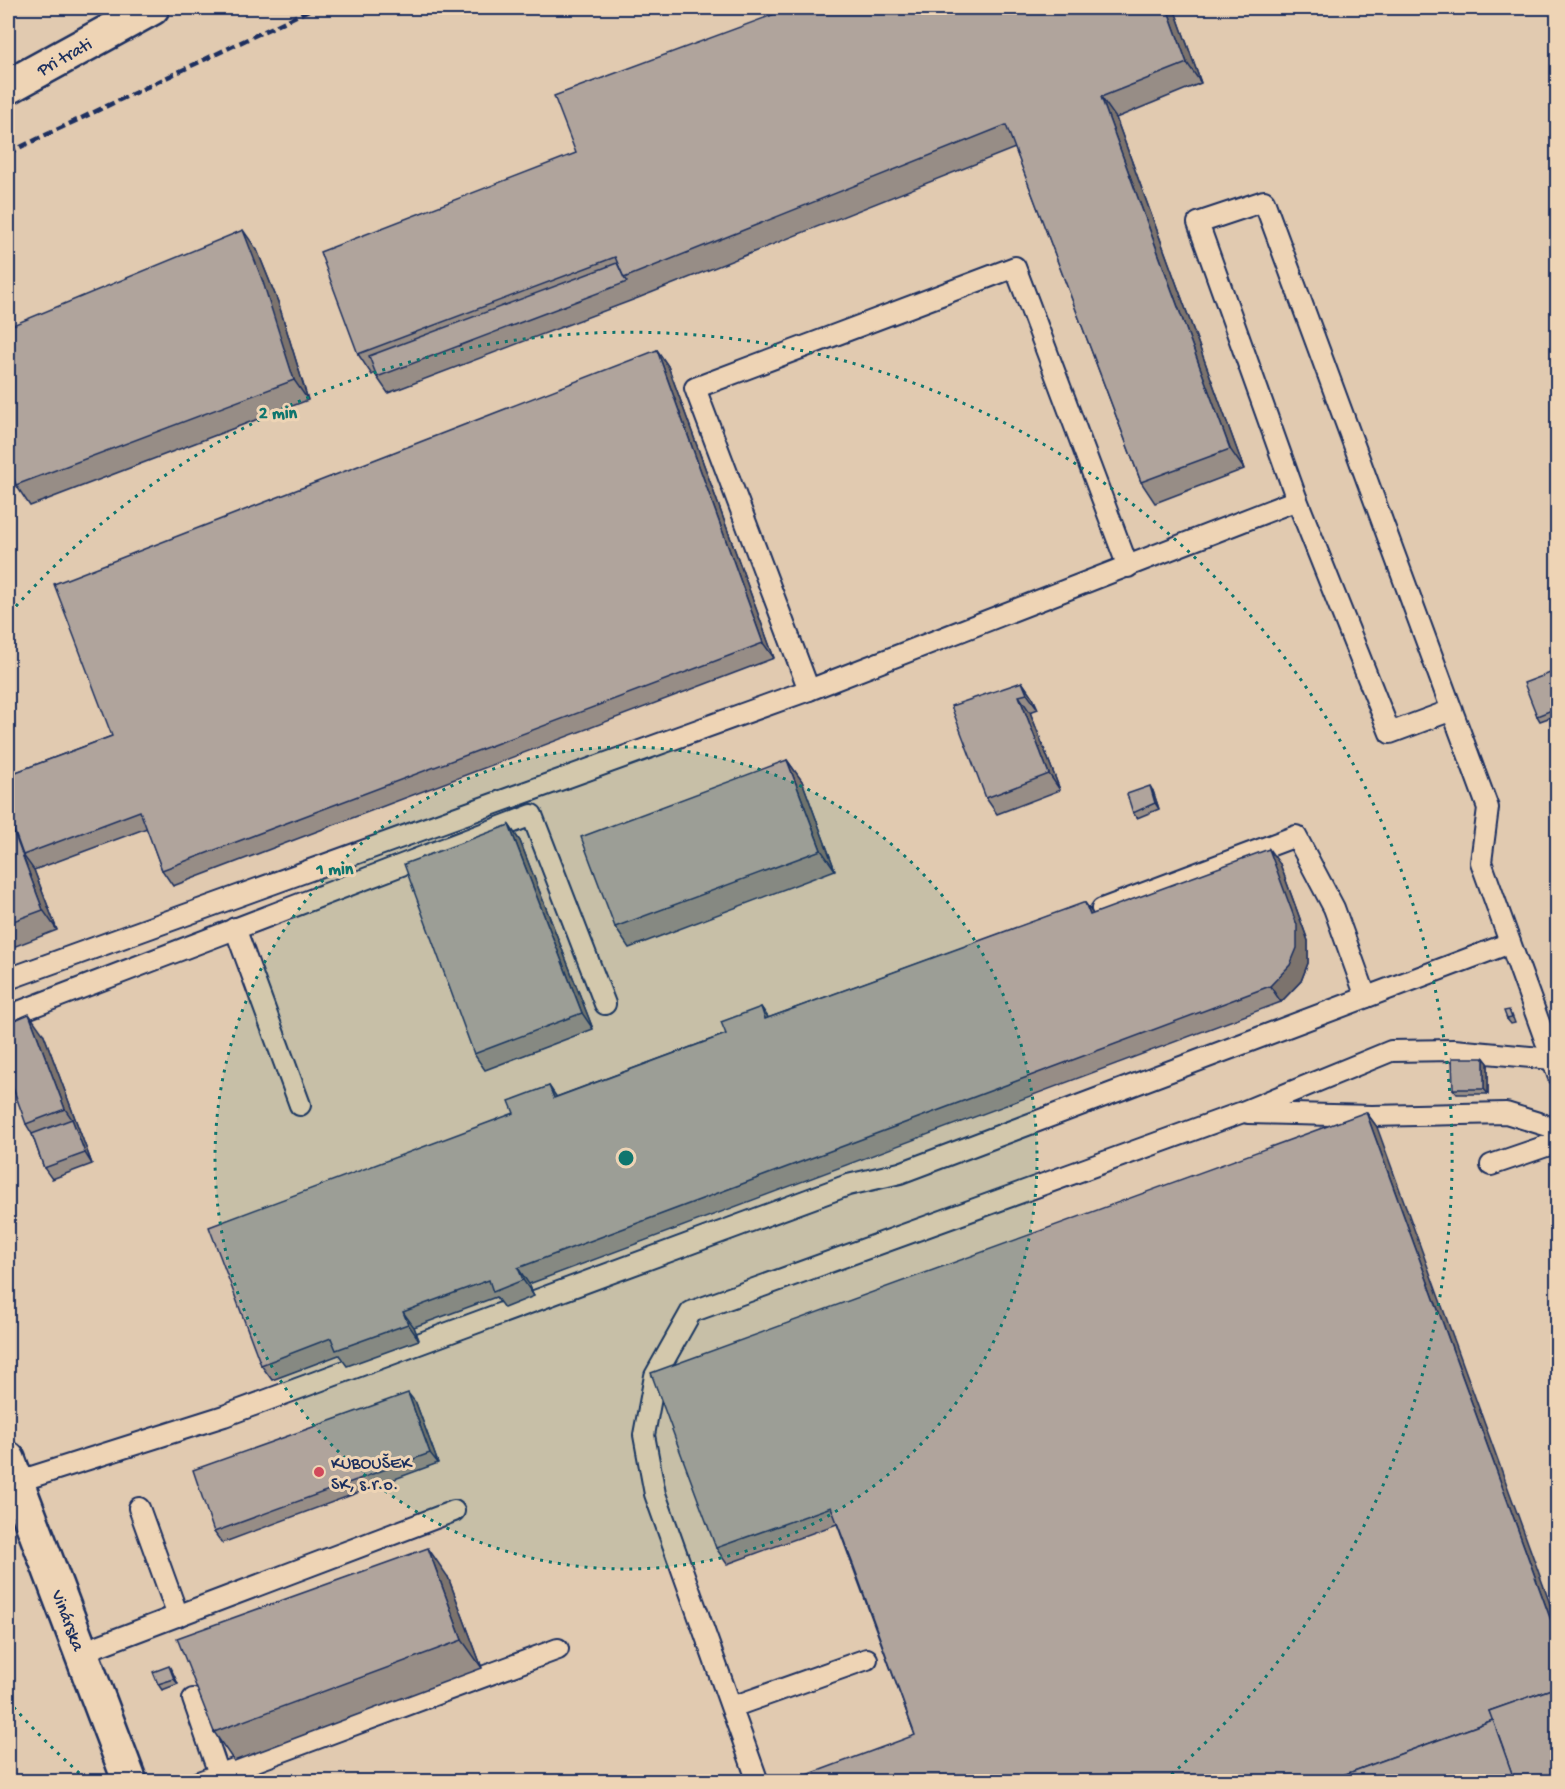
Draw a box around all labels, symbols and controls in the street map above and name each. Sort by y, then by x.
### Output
street label: Pri trati [33,35,96,82]
text: 2 min [259,404,298,425]
text: 1 min [316,860,354,881]
centre of rings [616,1148,636,1168]
place label: KUBOUŠEK SK, s.r.o. [331,1453,413,1496]
marker: KUBOUŠEK SK, s.r.o. [312,1465,326,1479]
street label: Vinárska [45,1587,88,1655]

